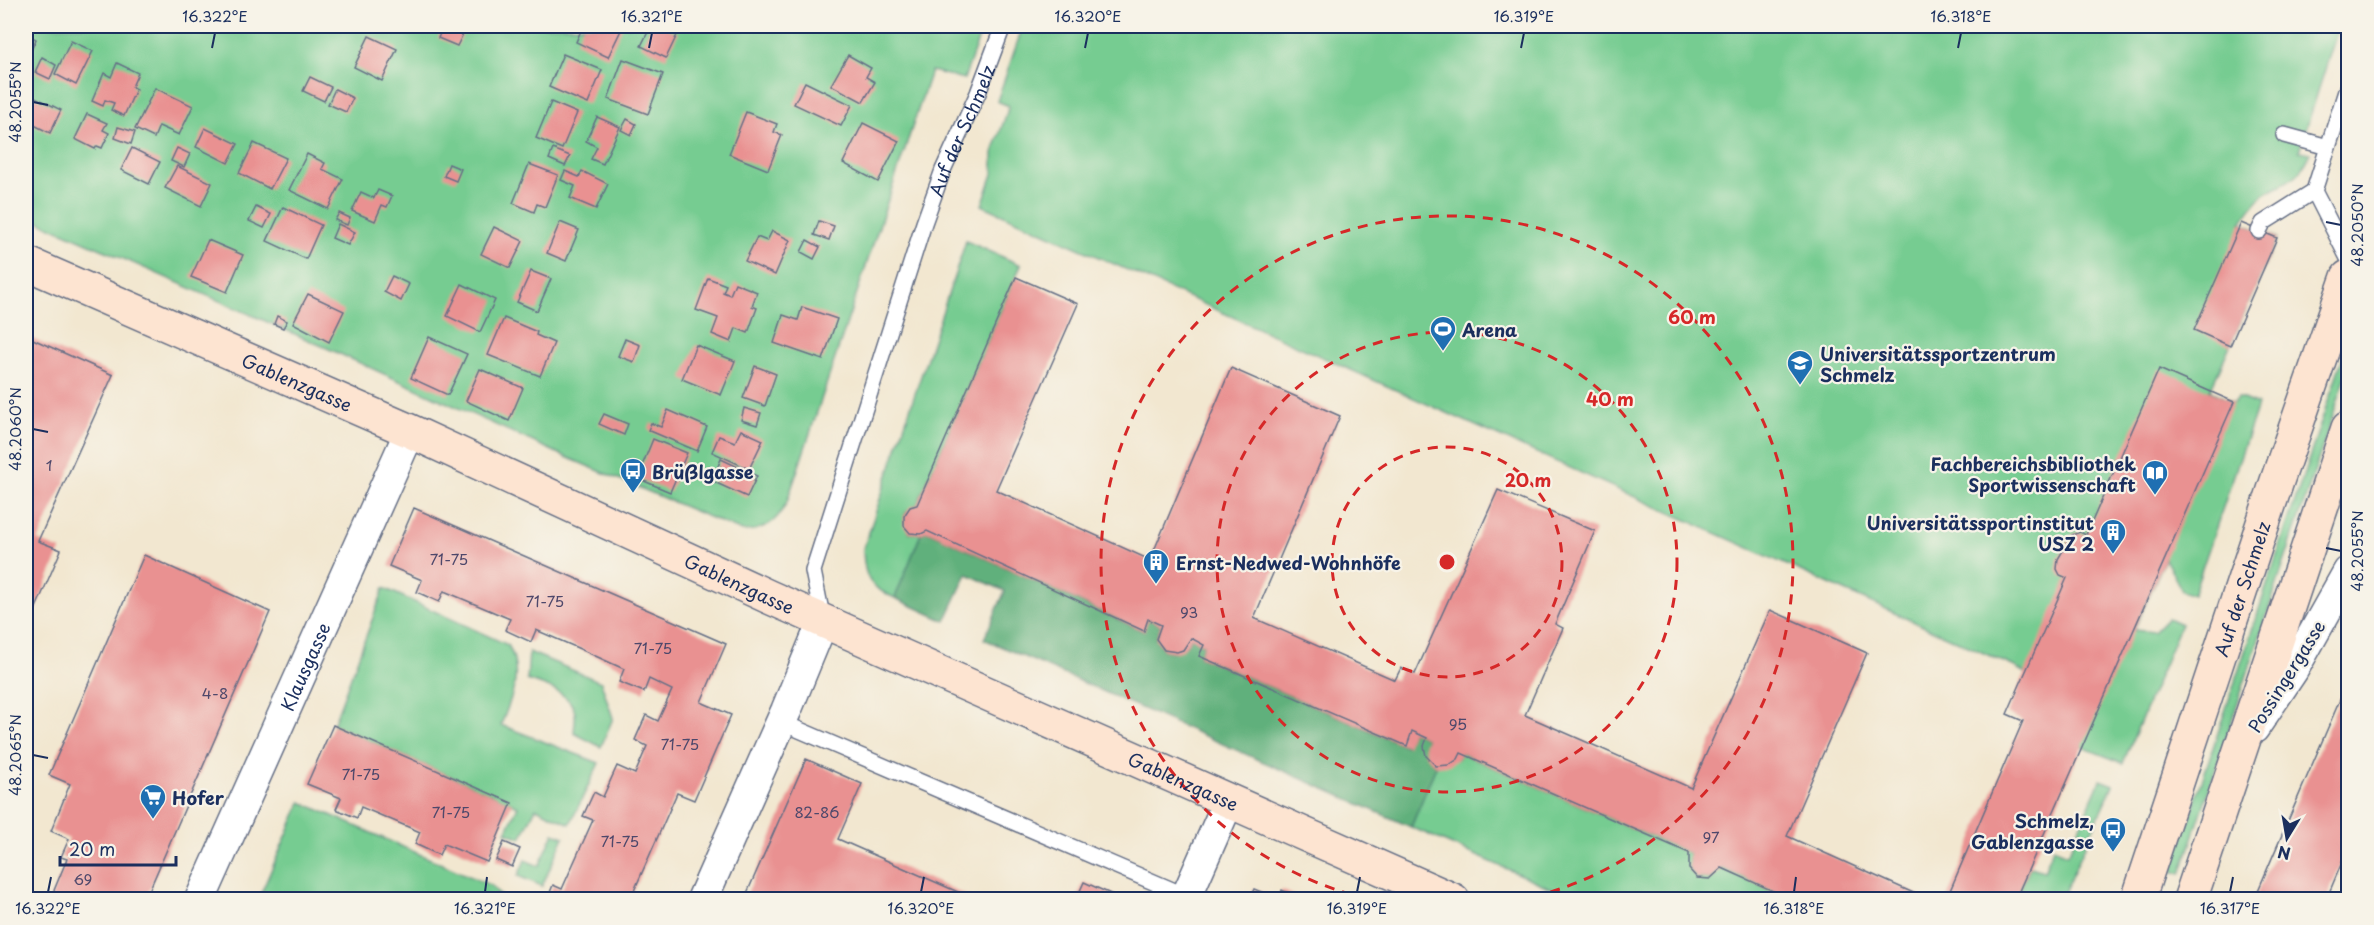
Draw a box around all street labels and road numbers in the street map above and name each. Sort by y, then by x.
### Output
street label: Auf der Schmelz [921,61,1001,200]
street label: Gablenzgasse [238,346,357,418]
street label: Auf der Schmelz [2206,517,2276,660]
street label: Gablenzgasse [680,546,799,620]
street label: Possingergasse [2241,615,2331,737]
street label: Klausgasse [273,618,336,715]
street label: Gablenzgasse [1124,744,1243,817]

